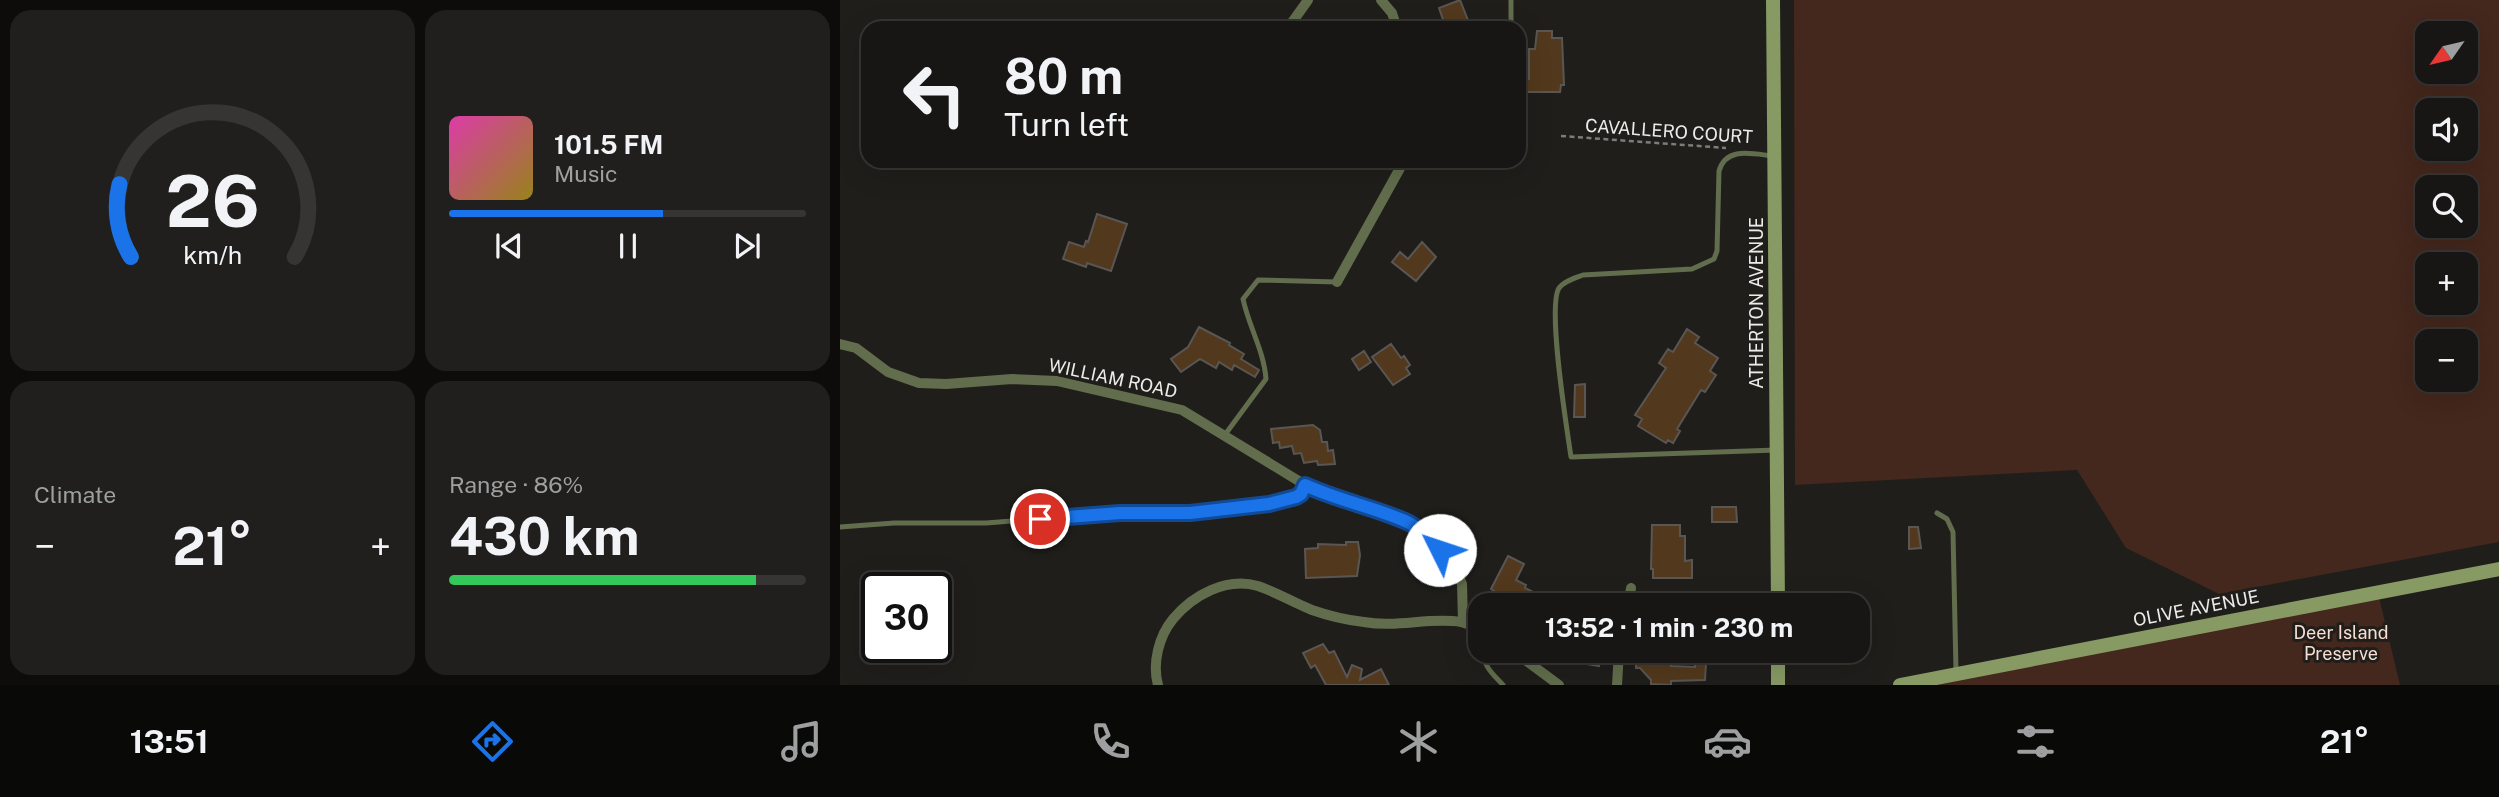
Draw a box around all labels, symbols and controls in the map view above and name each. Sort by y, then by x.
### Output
north arrow [2415,21,2478,84]
map controls [2415,21,2478,392]
text: 80 m [1004,47,1123,105]
icon: left [889,49,980,140]
button: sound [2415,98,2478,161]
text: Turn left [1004,106,1129,143]
street label: CAVALLERO COURT [1584,115,1754,147]
text: 101.5 FM [554,129,663,160]
text: 26 [165,158,260,243]
text: Music [554,160,618,187]
button: search [2415,175,2478,238]
street label: ATHERTON AVENUE [1746,217,1767,389]
icon: previous [490,227,528,265]
icon: pause [609,227,647,265]
icon: next [728,227,766,265]
text: km/h [183,240,242,270]
button: + [2415,252,2478,315]
button: − [2415,329,2478,392]
street label: WILLIAM ROAD [1047,354,1179,402]
text: Range · 86% [449,471,583,498]
text: Climate [34,481,116,508]
pin [1010,489,1070,549]
icon: arrive [1021,500,1059,538]
text: 430 km [449,506,639,567]
position arrow [1403,513,1477,587]
text: 21° [173,516,252,577]
text: − [34,524,55,569]
text: + [370,524,391,569]
speed limit sign: 30 [861,572,952,663]
street label: OLIVE AVENUE [2131,586,2261,630]
text: 13:52 · 1 min · 230 m [1545,612,1793,643]
park label: Deer Island Preserve [2294,622,2388,664]
icon: directions [468,717,517,766]
icon: music [777,717,826,766]
icon: phone [1086,717,1135,766]
icon: climate [1394,717,1443,766]
icon: car [1703,717,1752,766]
icon: filters [2011,717,2060,766]
text: 13:51 [130,723,209,760]
text: 21° [2320,723,2369,760]

